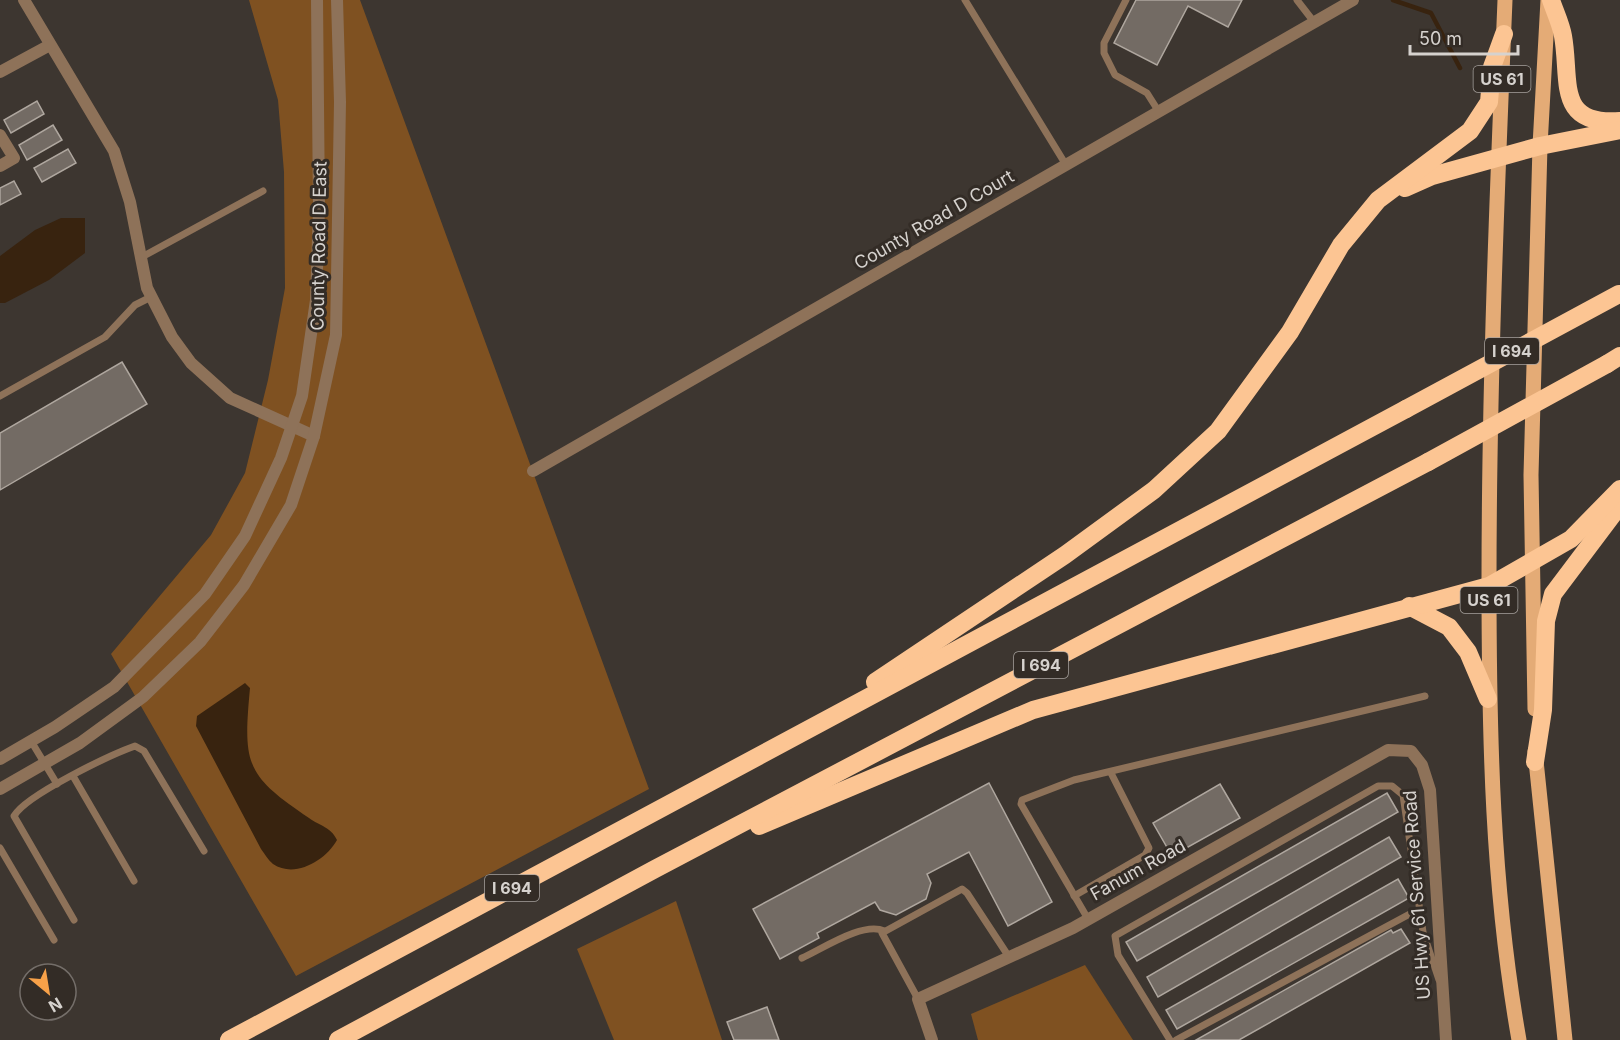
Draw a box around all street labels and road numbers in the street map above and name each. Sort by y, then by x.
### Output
road number: US 61 [1474,66,1530,92]
street label: County Road D East [307,161,330,331]
street label: County Road D Court [850,165,1017,274]
road number: I 694 [1485,338,1539,364]
road number: US 61 [1460,587,1518,613]
road number: I 694 [1014,652,1068,678]
street label: US Hwy 61 Service Road [1399,790,1434,1000]
street label: Fanum Road [1086,835,1189,904]
road number: I 694 [485,875,539,901]

